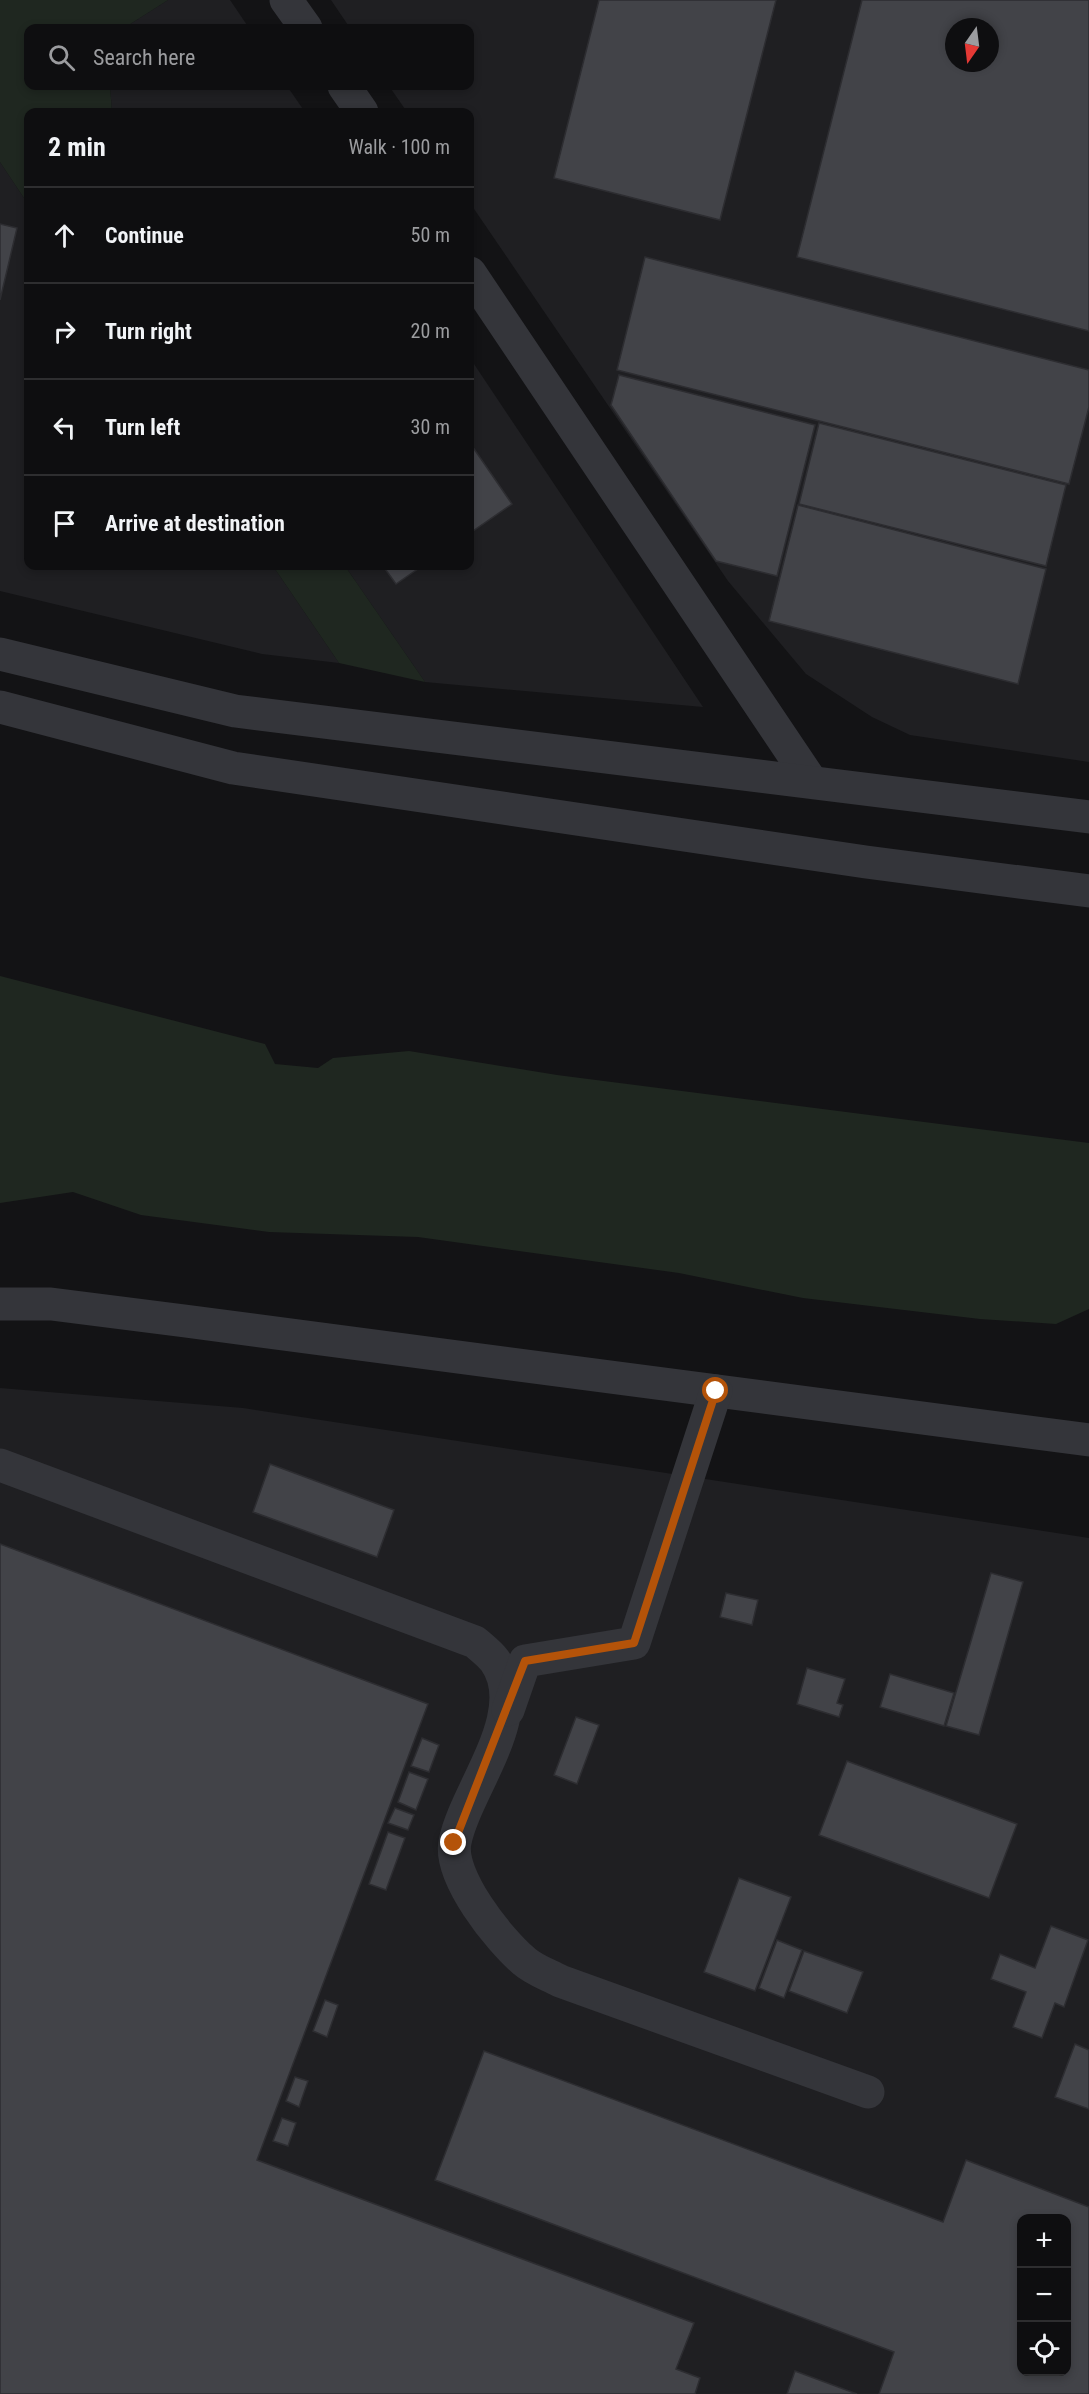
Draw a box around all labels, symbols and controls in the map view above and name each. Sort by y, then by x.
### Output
north arrow [945,18,999,72]
search box [24,24,474,90]
icon: search [45,41,78,74]
text: Search here [93,45,195,70]
text: 2 min [48,132,106,162]
text: Walk · 100 m [349,135,450,159]
icon: ahead [48,219,81,252]
text: Continue [105,223,184,248]
text: 50 m [411,223,450,247]
icon: right [48,315,81,348]
text: Turn right [105,319,192,344]
text: 20 m [411,319,450,343]
icon: left [48,411,81,444]
text: Turn left [105,415,180,440]
text: 30 m [411,415,450,439]
icon: arrive [48,507,81,540]
text: Arrive at destination [105,511,285,536]
route start [702,1377,728,1403]
route end [440,1829,466,1855]
map controls [1017,2214,1071,2376]
button: + [1017,2214,1071,2268]
button: − [1017,2268,1071,2322]
button: locate [1017,2322,1071,2376]

